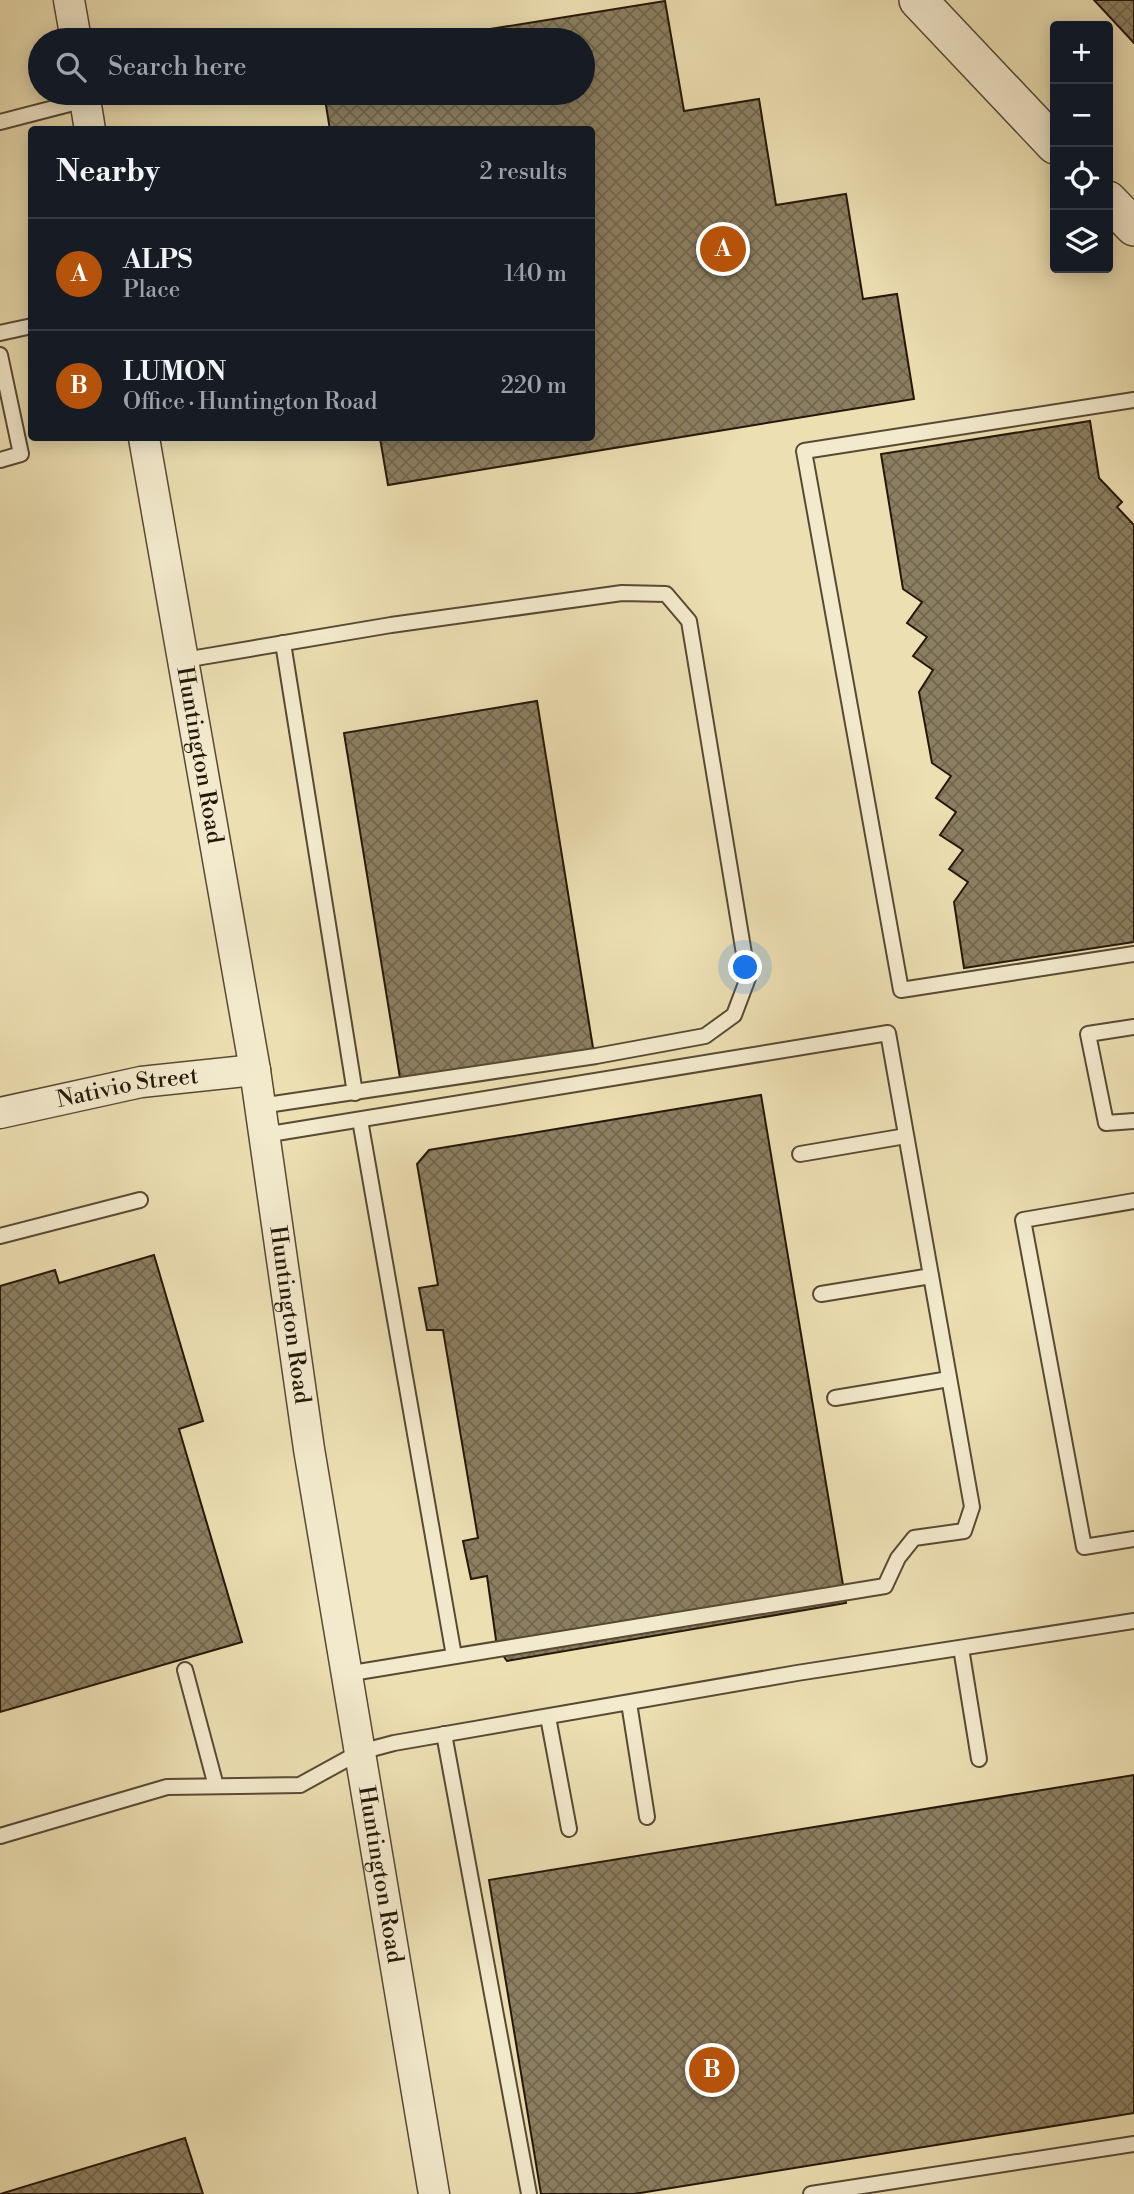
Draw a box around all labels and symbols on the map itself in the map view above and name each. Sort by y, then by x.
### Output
pin: A [700,223,746,275]
street label: Huntington Road [170,664,229,846]
your location [728,950,762,984]
street label: Nativio Street [54,1062,199,1114]
street label: Huntington Road [263,1224,316,1406]
street label: Huntington Road [352,1784,409,1965]
pin: B [689,2044,735,2096]

